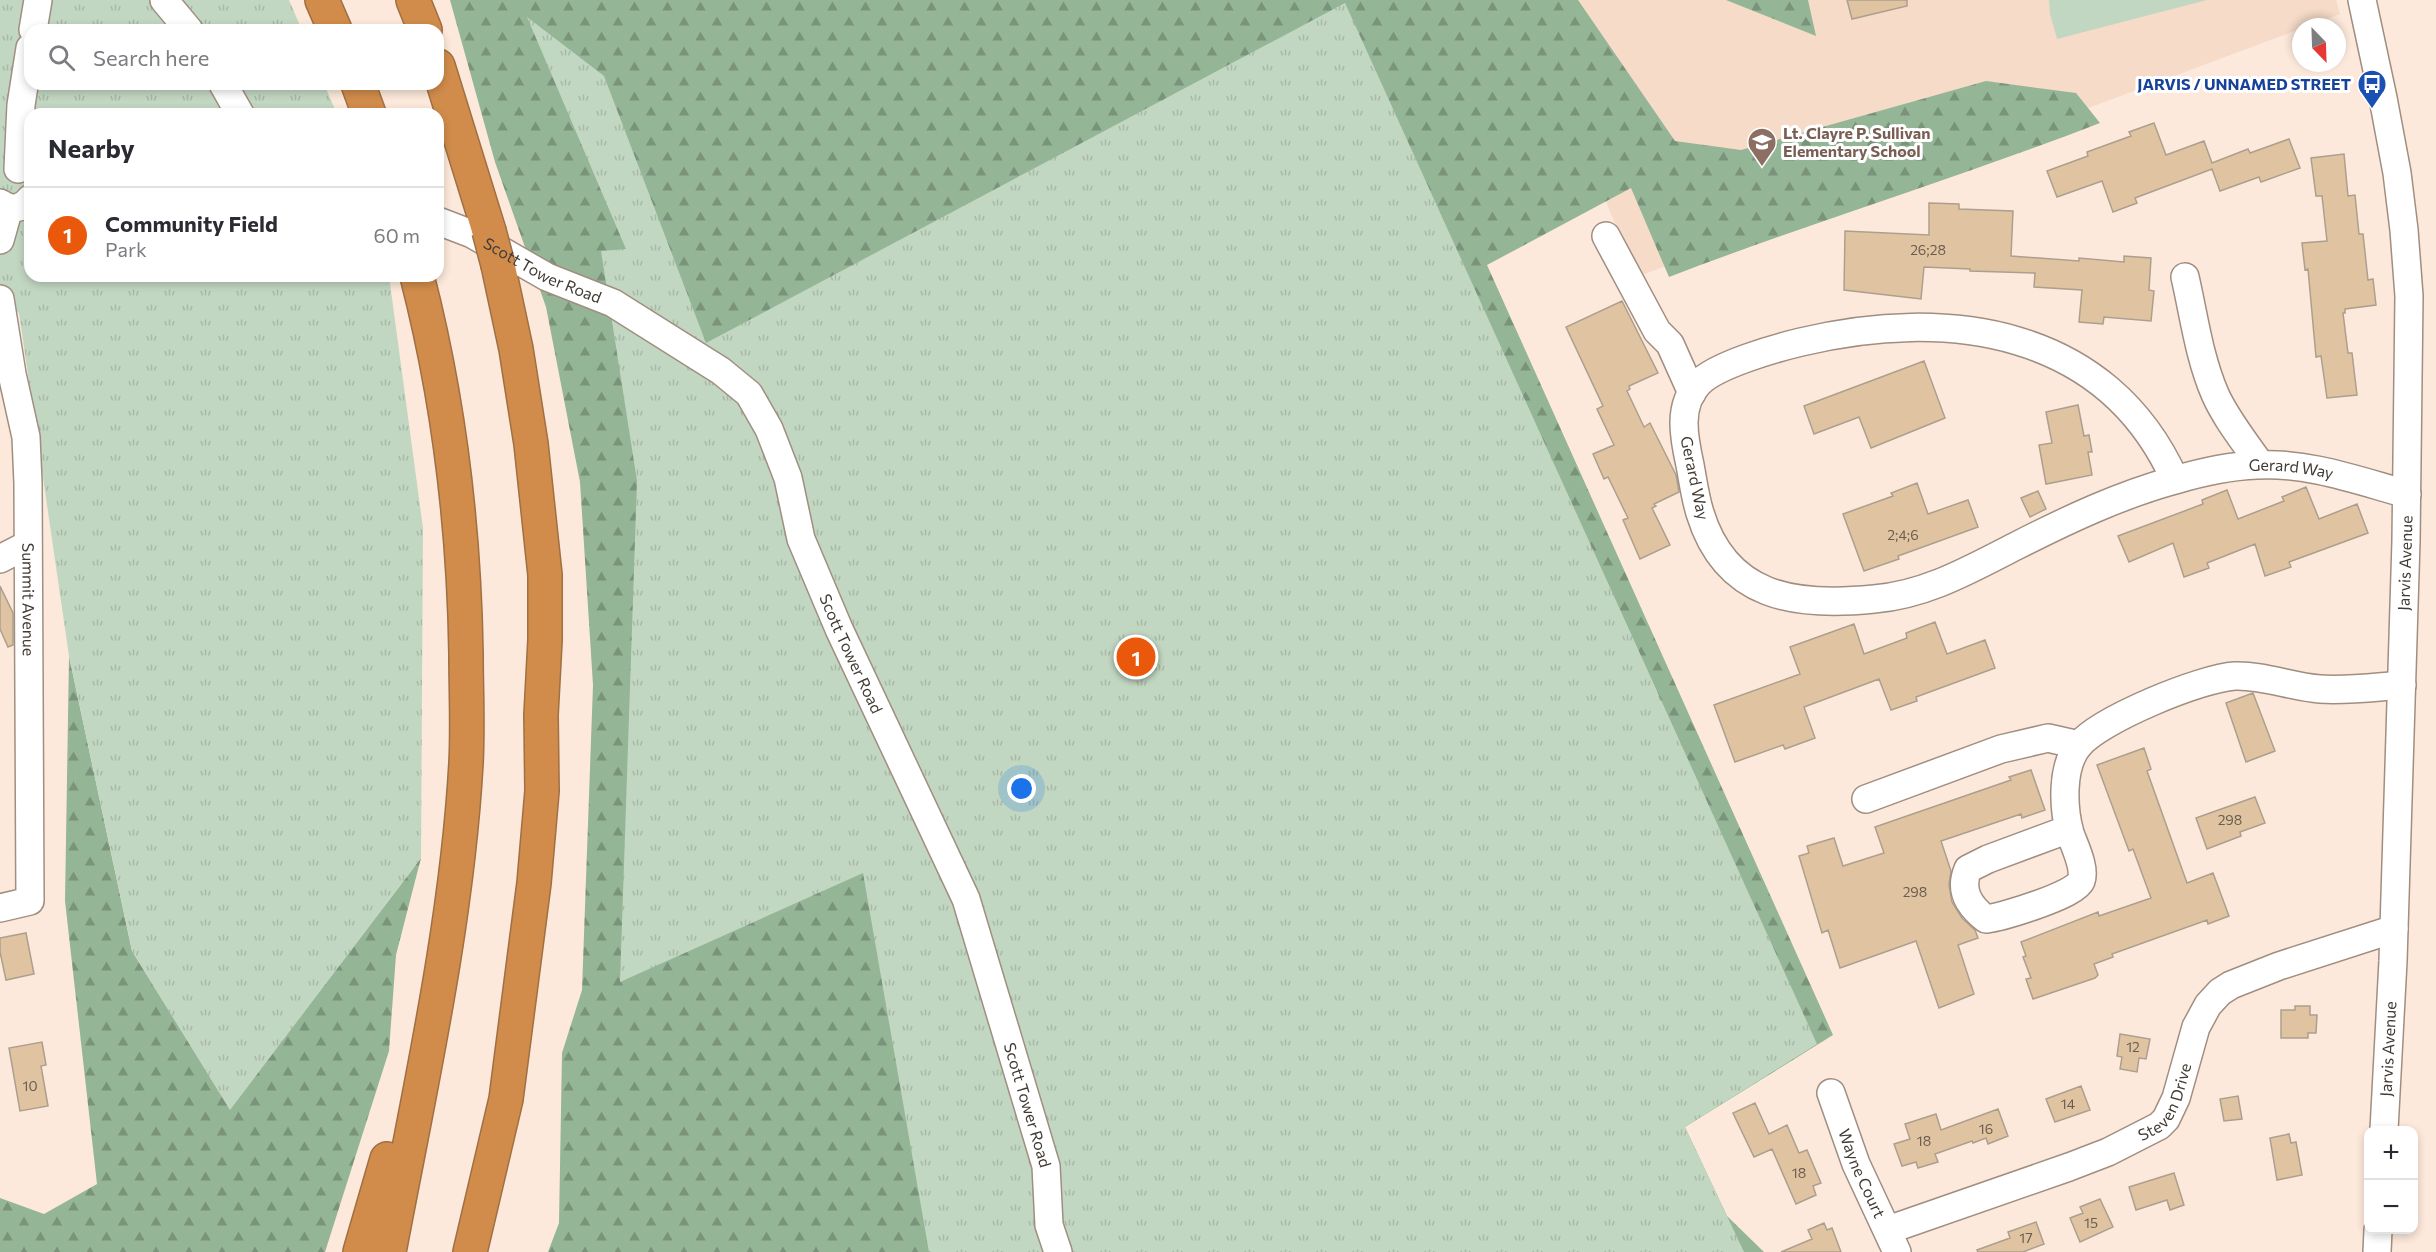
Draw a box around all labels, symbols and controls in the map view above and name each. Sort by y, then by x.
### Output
north arrow [2292,18,2346,72]
search box [24,24,444,90]
icon: search [45,41,78,74]
text: Search here [93,44,209,71]
bus stop icon: JARVIS / UNNAMED STREET [2356,68,2388,110]
place label: JARVIS / UNNAMED STREET [2137,74,2351,93]
place label: Lt. Clayre P. Sullivan Elementary School [1783,123,1930,160]
school or university icon: Lt. Clayre P. Sullivan Elementary School [1746,126,1778,168]
text: Nearby [48,132,135,163]
text: Community Field [105,210,278,237]
text: 1 [63,223,72,247]
text: 60 m [374,223,420,247]
street label: Scott Tower Road [481,233,604,307]
text: Park [105,237,147,261]
house number: 26;28 [1910,241,1946,258]
street label: Gerard Way [1677,434,1714,522]
street label: Gerard Way [2248,455,2335,482]
street label: Jarvis Avenue [2393,515,2416,611]
house number: 2;4;6 [1887,526,1919,543]
street label: Summit Avenue [19,543,39,656]
street label: Scott Tower Road [816,591,887,716]
pin: 1 [1116,634,1156,680]
your location [1007,774,1036,803]
house number: 298 [2218,811,2242,828]
house number: 298 [1903,883,1927,900]
street label: Jarvis Avenue [2376,1001,2399,1097]
house number: 12 [2126,1038,2140,1055]
street label: Scott Tower Road [1001,1040,1056,1169]
street label: Steven Drive [2135,1061,2194,1144]
house number: 10 [22,1077,38,1094]
house number: 14 [2061,1095,2076,1112]
house number: 16 [1979,1120,1993,1137]
street label: Wayne Court [1835,1126,1890,1221]
map controls [2364,1126,2418,1234]
button: + [2364,1126,2418,1180]
house number: 18 [1917,1132,1931,1149]
house number: 18 [1792,1164,1806,1181]
button: − [2364,1180,2418,1234]
house number: 15 [2084,1214,2098,1231]
house number: 17 [2019,1229,2033,1246]

